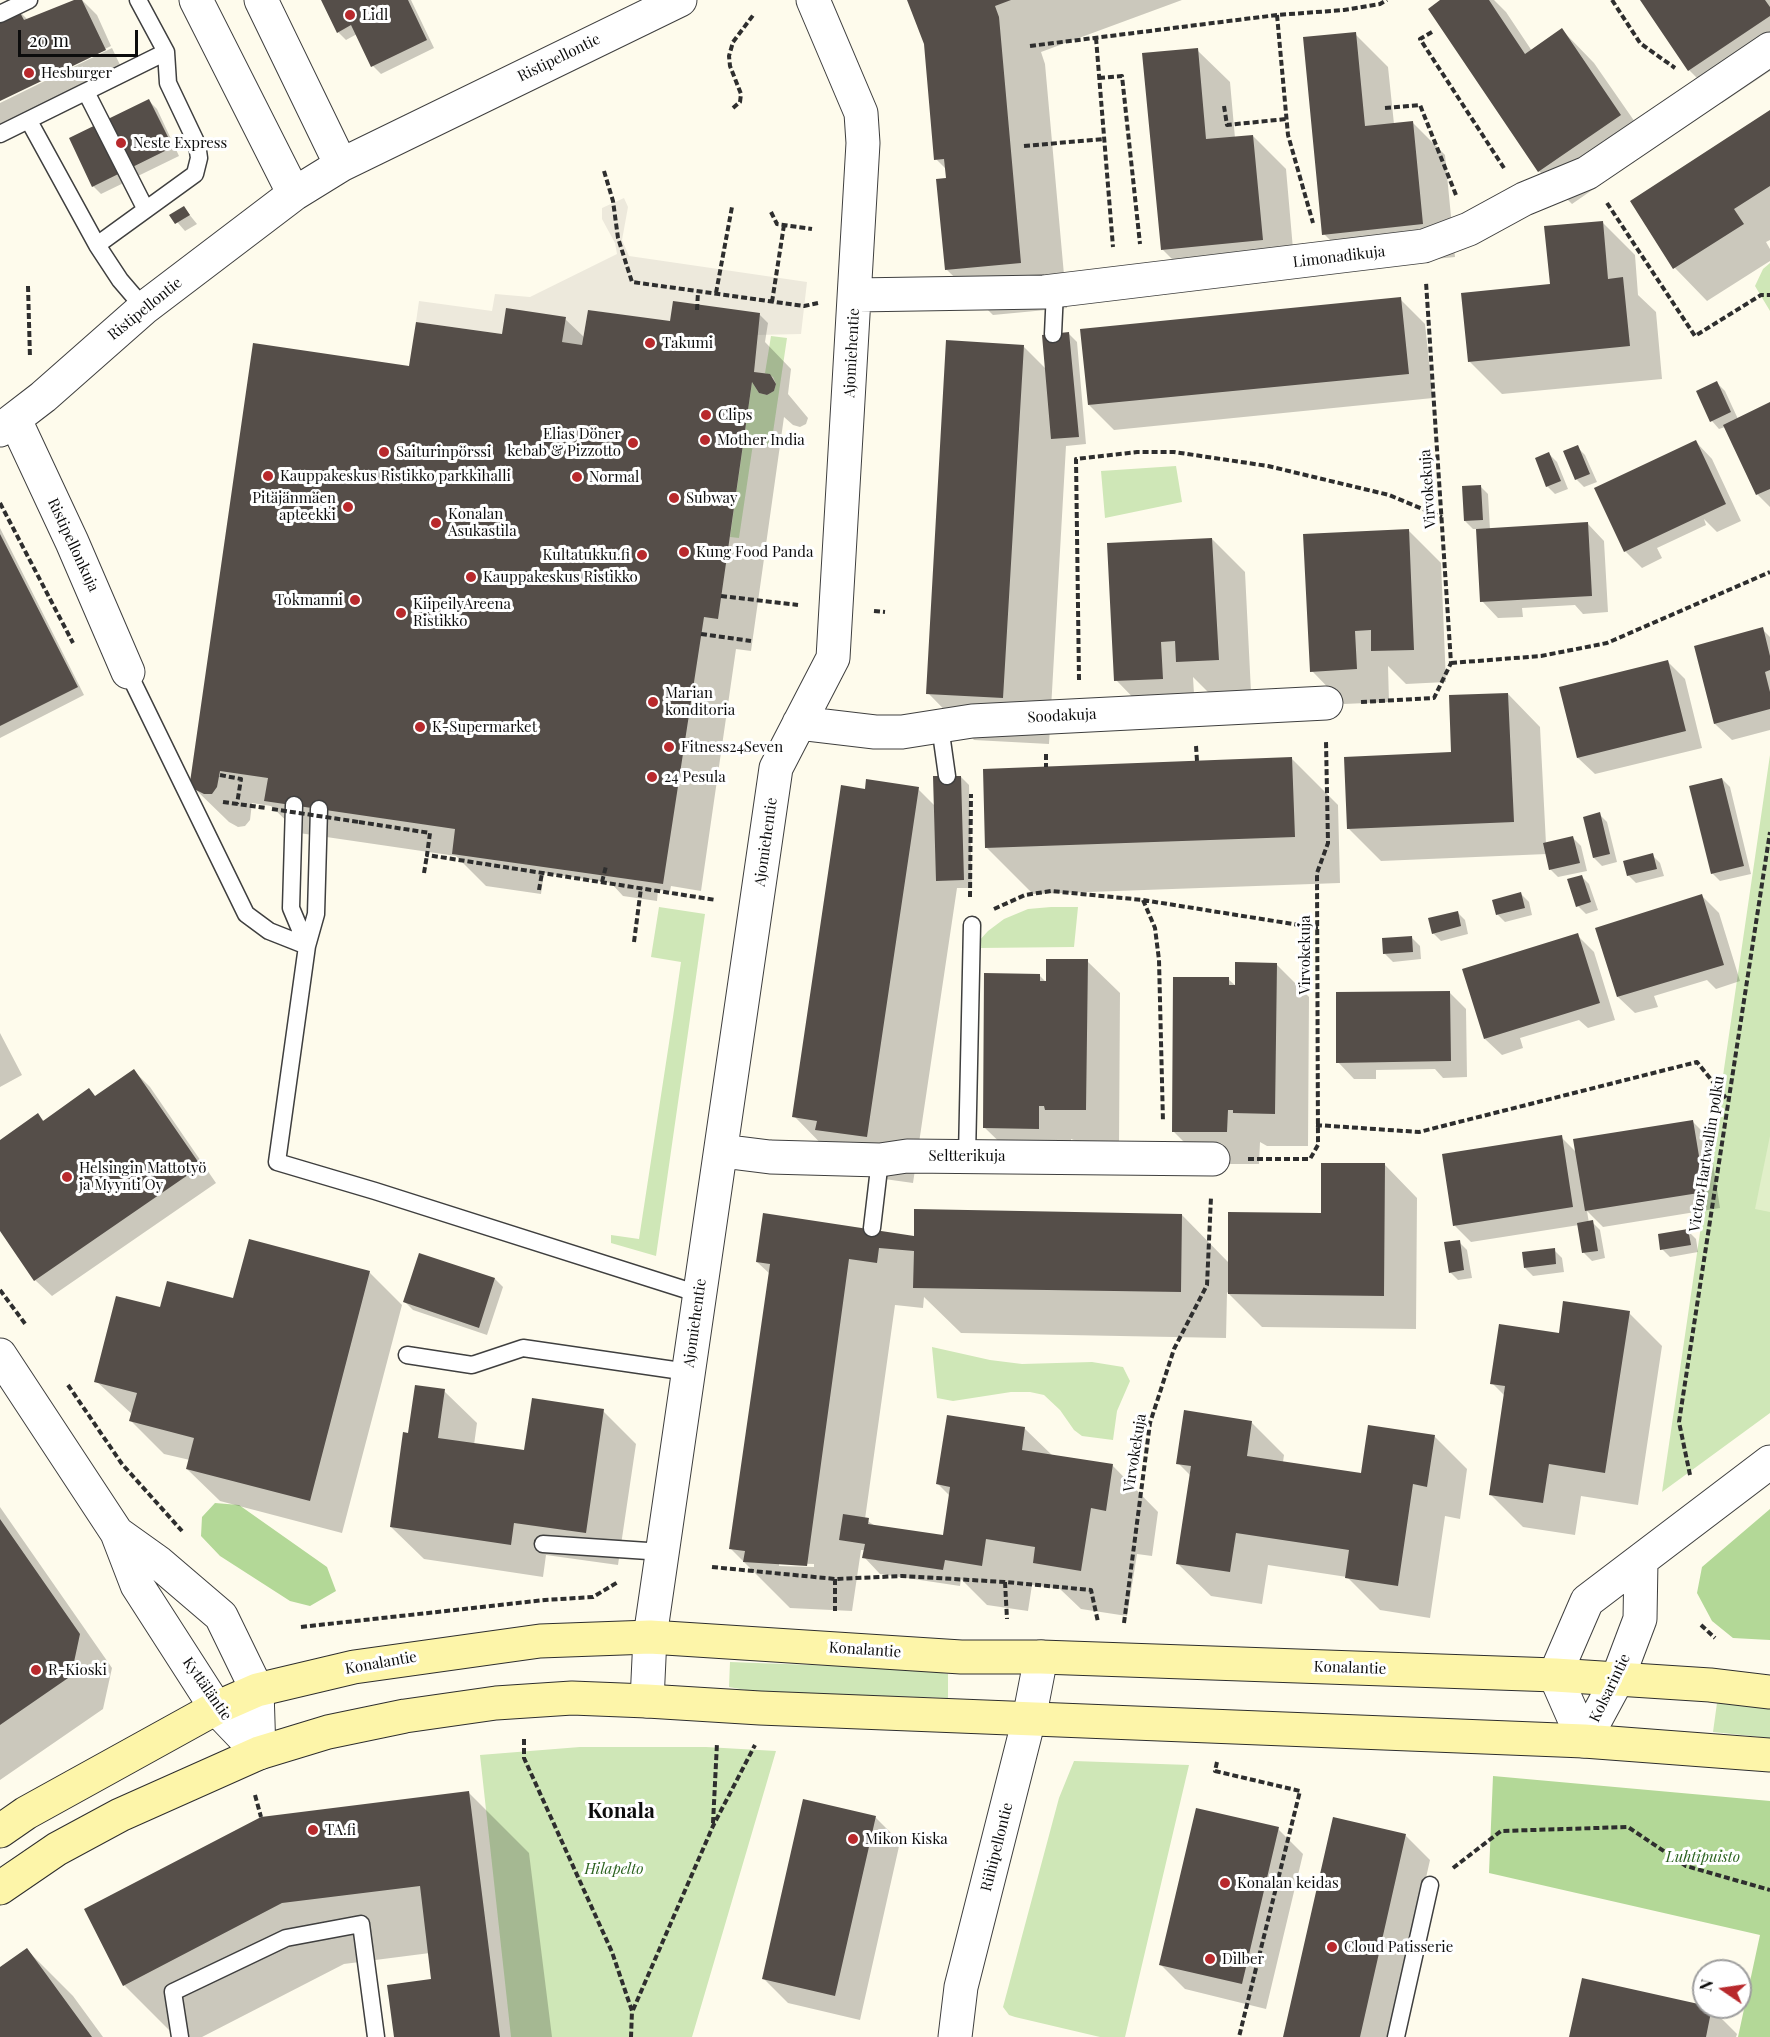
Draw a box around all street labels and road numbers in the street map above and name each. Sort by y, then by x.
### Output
street label: Ristipellontie [515,30,603,86]
street label: Limonadikuja [1292,242,1386,272]
street label: Ristipellontie [104,274,186,344]
street label: Ajomiehentie [841,308,863,398]
street label: Virvokekuja [1416,449,1440,529]
street label: Ristipellonkuja [44,495,102,595]
street label: Soodakuja [1027,705,1097,727]
street label: Ajomiehentie [751,796,781,888]
street label: Virvokekuja [1296,915,1314,995]
street label: Victor Hartwallin polku [1686,1075,1728,1233]
street label: Seltterikuja [928,1147,1006,1165]
street label: Ajomiehentie [680,1277,710,1369]
street label: Virvokekuja [1120,1412,1150,1494]
street label: Konalantie [828,1638,902,1662]
street label: Konalantie [344,1648,418,1678]
street label: Kolsarintie [1586,1651,1634,1725]
street label: Kyttäläntie [179,1654,235,1724]
street label: Konalantie [1313,1658,1387,1678]
street label: Riihipellontie [977,1801,1017,1893]

